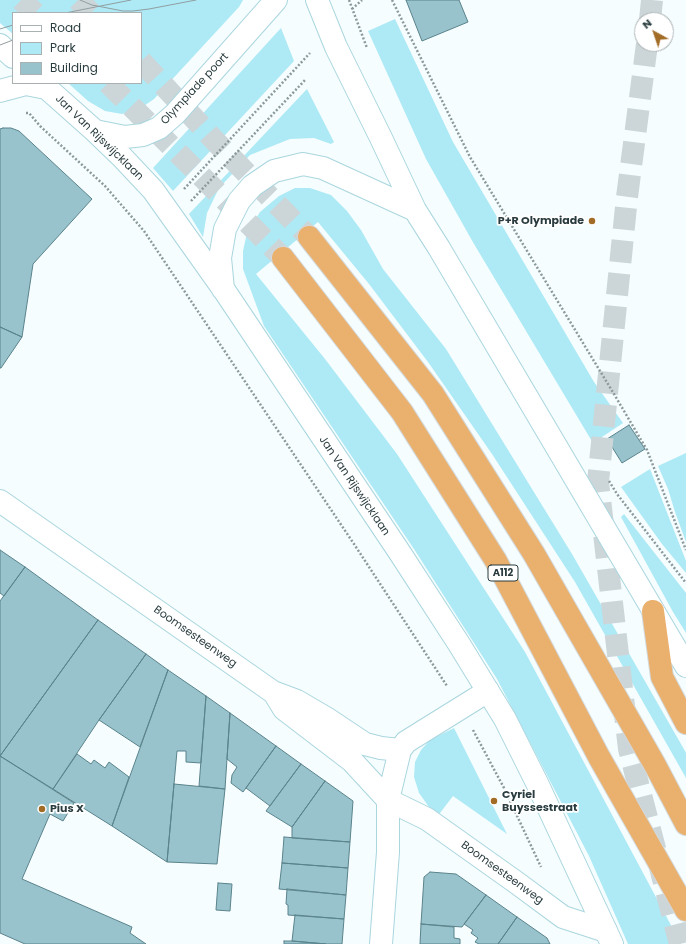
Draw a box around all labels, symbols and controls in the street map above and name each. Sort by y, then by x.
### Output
legend [12,12,142,84]
north arrow [634,12,674,52]
text: N [639,15,655,32]
text: Road [50,19,81,36]
text: Park [50,39,76,56]
street label: Olympiade poort [158,50,232,128]
text: Building [50,59,98,76]
street label: Jan Van Rijswijcklaan [52,92,146,184]
place label: P+R Olympiade [498,214,584,228]
marker: P+R Olympiade [587,216,597,226]
street label: Jan Van Rijswijcklaan [316,434,392,538]
road number: A112 [488,565,518,581]
street label: Boomsesteenweg [151,603,239,671]
place label: Cyriel Buyssestraat [502,788,577,814]
marker: Cyriel Buyssestraat [489,796,499,806]
place label: Pius X [50,802,84,816]
marker: Pius X [37,804,47,814]
street label: Boomsesteenweg [458,839,546,907]

